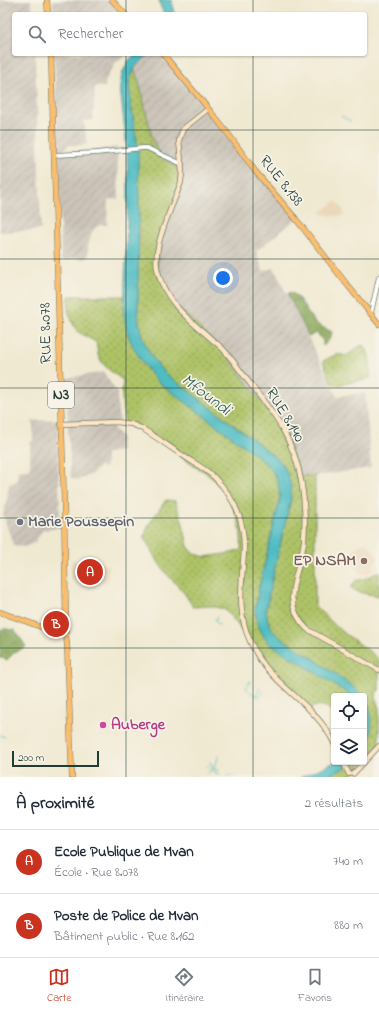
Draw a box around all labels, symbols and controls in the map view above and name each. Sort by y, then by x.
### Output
search box [12,12,367,56]
icon: search [26,23,48,45]
text: Rechercher [58,23,123,45]
street label: RUE 8.138 [253,150,309,212]
your location [213,268,233,288]
street label: RUE 8.078 [33,302,59,364]
water label: Mfoundi [176,368,238,423]
road number: N3 [48,382,74,408]
street label: RUE 8.140 [259,383,311,447]
place label: Marie Poussepin [28,510,134,534]
marker: Marie Poussepin [15,517,25,527]
place label: EP NSAM [293,549,356,573]
marker: EP NSAM [359,556,369,566]
pin: A [77,557,103,587]
pin: B [43,609,69,639]
map controls [331,693,367,765]
button: locate [331,693,367,729]
place label: Auberge [111,713,166,738]
marker: Auberge [98,720,108,730]
button: layers [331,729,367,765]
scale bar [12,749,99,768]
text: 200 m [18,750,44,766]
text: À proximité [16,791,94,816]
text: 2 résultats [305,794,363,813]
text: Ecole Publique de Mvan [54,841,194,863]
text: A [25,852,33,871]
text: 740 m [333,852,363,871]
text: École · Rue 8.078 [54,863,138,882]
text: Poste de Police de Mvan [54,905,198,927]
text: B [25,916,33,935]
text: 880 m [334,916,363,935]
text: Bâtiment public · Rue 8.162 [54,927,194,946]
tab: Carte [47,966,71,1006]
tab: Itinéraire [165,966,204,1006]
tab: Favoris [298,966,332,1006]

